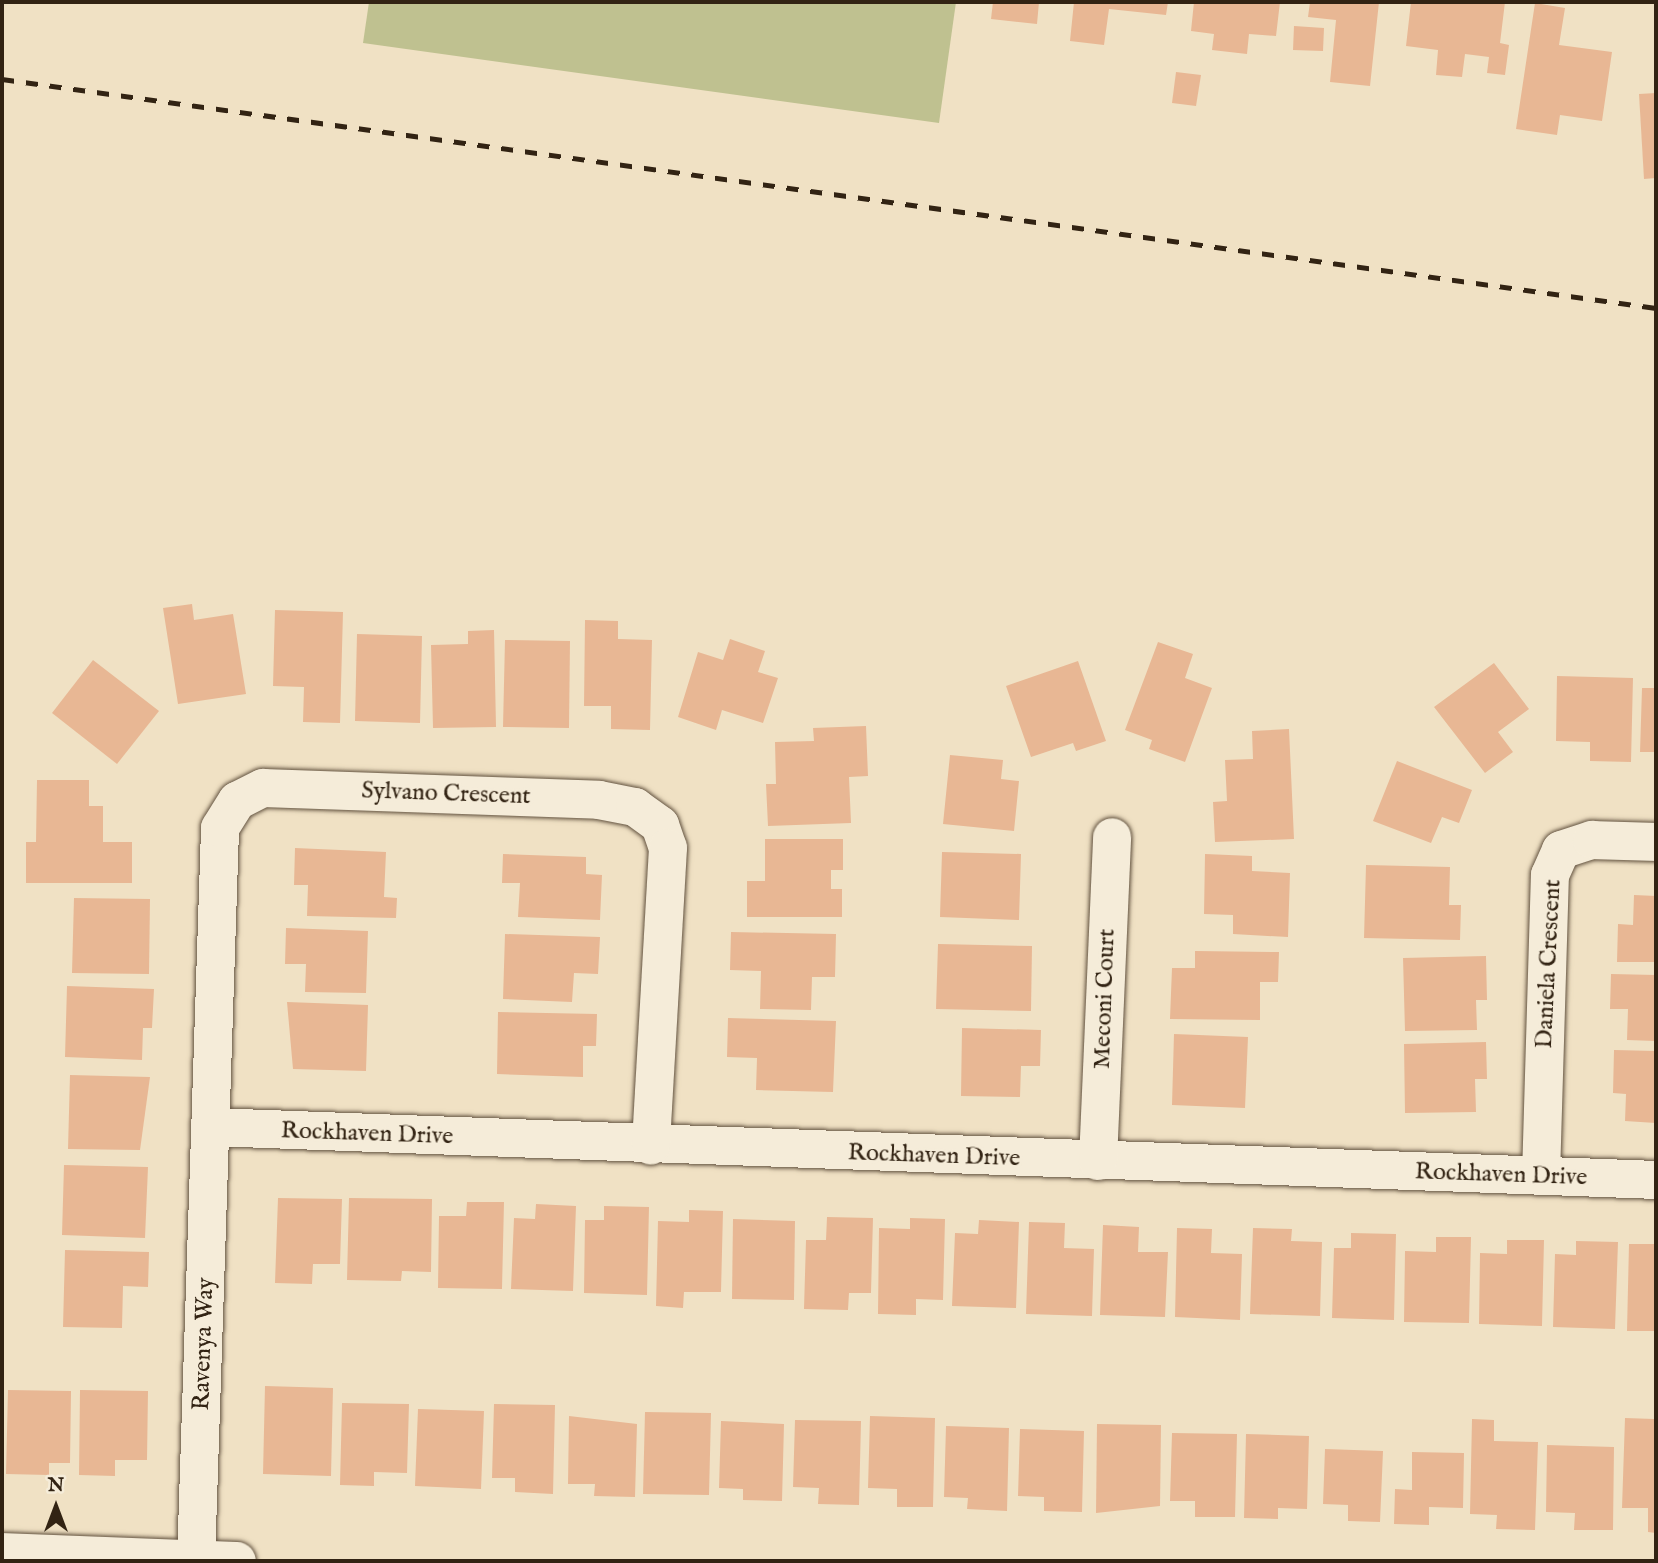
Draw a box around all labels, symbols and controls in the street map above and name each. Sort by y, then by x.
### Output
street label: Sylvano Crescent [361,777,531,811]
street label: Daniela Crescent [1530,879,1568,1049]
street label: Meconi Court [1088,928,1122,1070]
street label: Rockhaven Drive [280,1117,454,1151]
street label: Rockhaven Drive [847,1139,1021,1173]
street label: Rockhaven Drive [1414,1158,1588,1192]
street label: Ravenya Way [187,1277,221,1411]
north arrow [21,1472,91,1542]
text: N [48,1474,64,1498]

